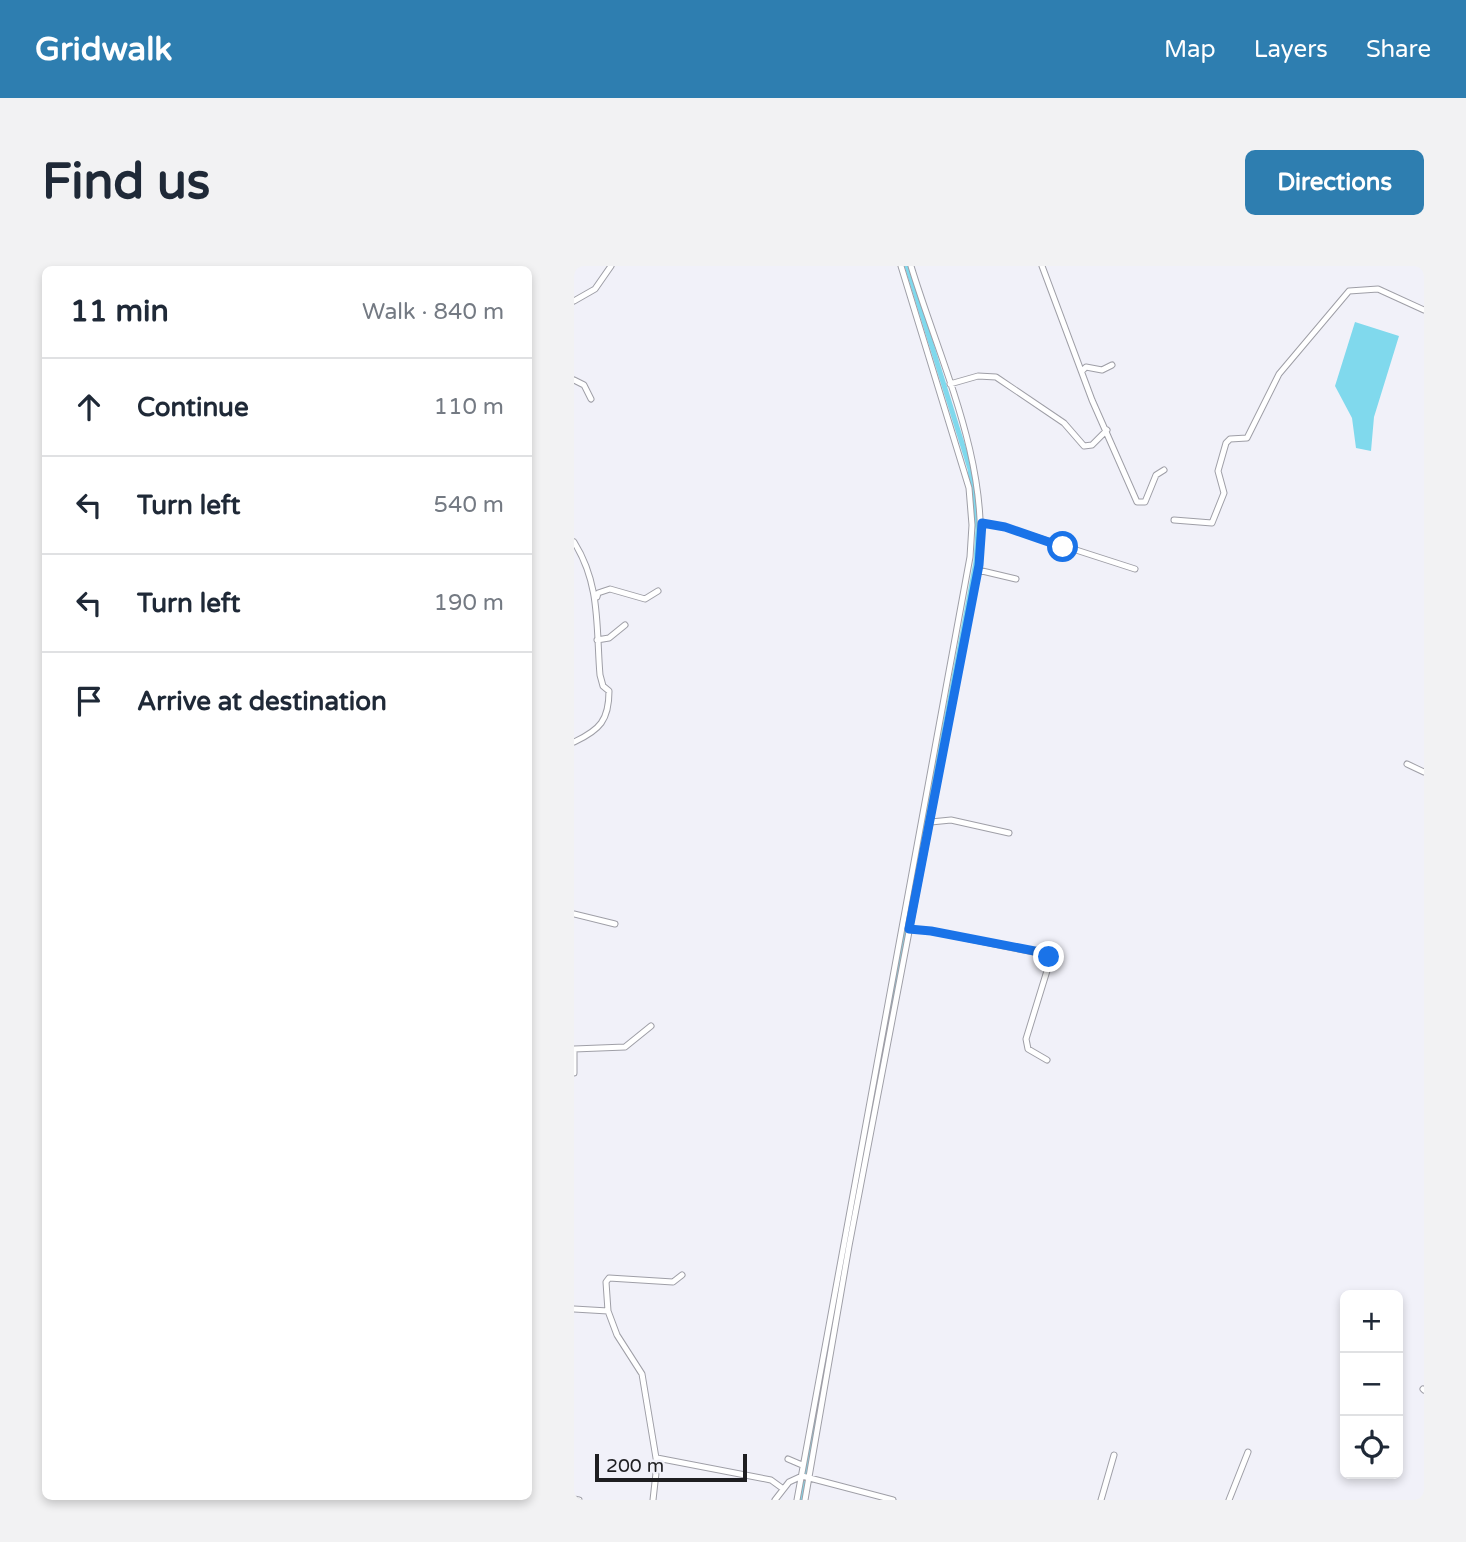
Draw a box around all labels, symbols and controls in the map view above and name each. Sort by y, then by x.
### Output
text: Gridwalk [35,30,172,69]
text: Map [1164,35,1216,64]
text: Layers [1254,35,1328,64]
text: Share [1366,35,1431,64]
button: Directions [1245,150,1424,215]
text: Find us [42,153,210,212]
text: 11 min [70,293,169,330]
text: Walk · 840 m [362,298,504,326]
icon: ahead [70,388,108,426]
text: Continue [137,392,249,423]
text: 110 m [434,393,504,421]
icon: left [70,486,108,524]
text: Turn left [137,490,240,521]
text: 540 m [434,491,504,519]
route start [1047,531,1078,562]
icon: left [70,584,108,622]
text: Turn left [137,588,240,619]
text: 190 m [434,589,504,617]
icon: arrive [70,682,108,720]
text: Arrive at destination [137,686,387,717]
route end [1033,941,1064,972]
map controls [1340,1290,1403,1479]
button: + [1340,1290,1403,1353]
button: − [1340,1353,1403,1416]
button: locate [1340,1416,1403,1479]
scale bar [595,1451,747,1483]
text: 200 m [606,1455,664,1477]

